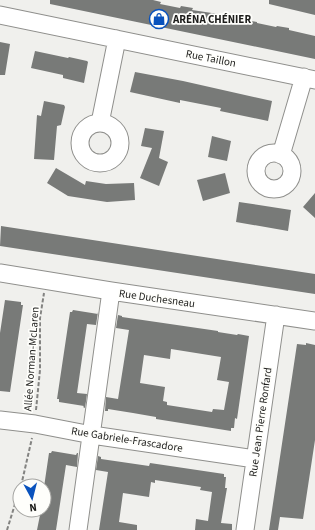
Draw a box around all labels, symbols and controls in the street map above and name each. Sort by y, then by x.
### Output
shop icon: ARÉNA CHÉNIER [148,8,170,30]
place label: ARÉNA CHÉNIER [172,12,251,27]
street label: Rue Taillon [185,46,237,71]
street label: Rue Duchesneau [118,286,196,311]
street label: Allée Norman-McLaren [20,306,43,412]
street label: Rue Jean Pierre Ronfard [245,366,276,478]
street label: Rue Gabriele-Frascadore [70,423,184,456]
north arrow [12,478,52,518]
text: N [29,500,38,515]

